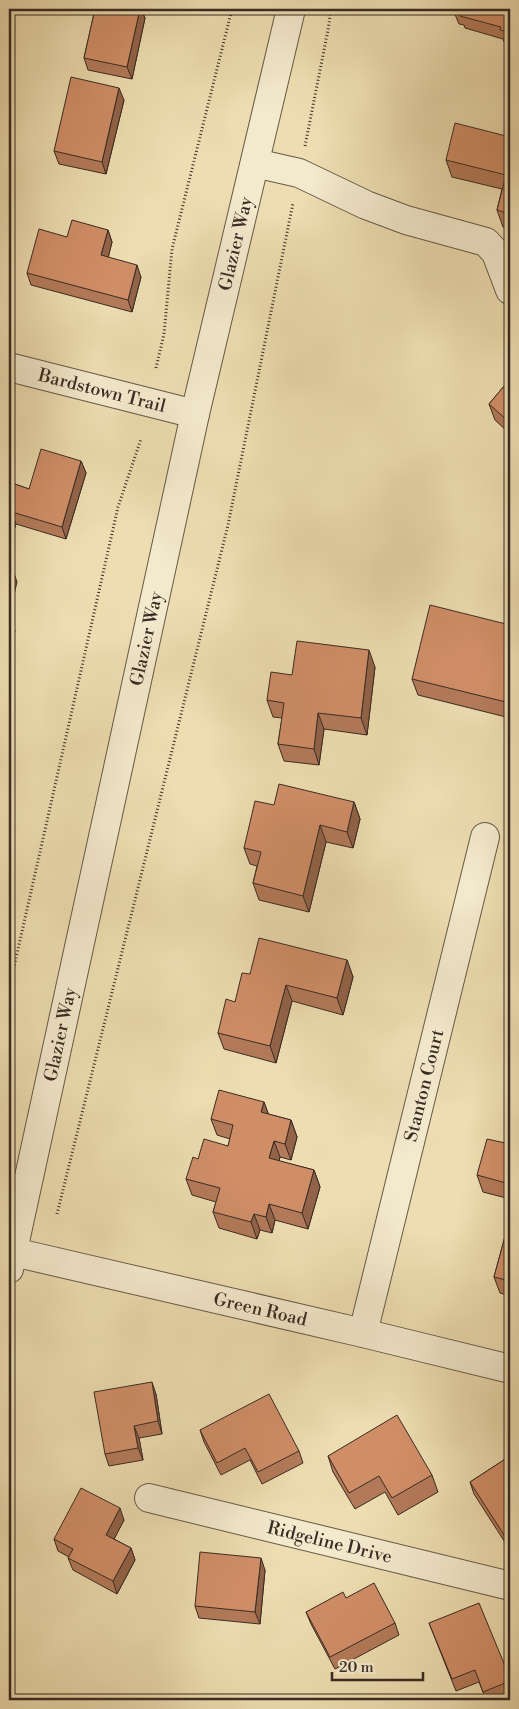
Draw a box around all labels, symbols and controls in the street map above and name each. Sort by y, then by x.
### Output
street label: Glazier Way [213,194,258,293]
street label: Bardstown Trail [35,363,169,418]
street label: Glazier Way [125,589,168,688]
street label: Glazier Way [39,985,81,1084]
street label: Stanton Court [399,1026,449,1144]
street label: Green Road [211,1287,310,1331]
street label: Ridgeline Drive [265,1516,394,1568]
scale bar [332,1649,423,1681]
text: 20 m [339,1658,374,1677]

